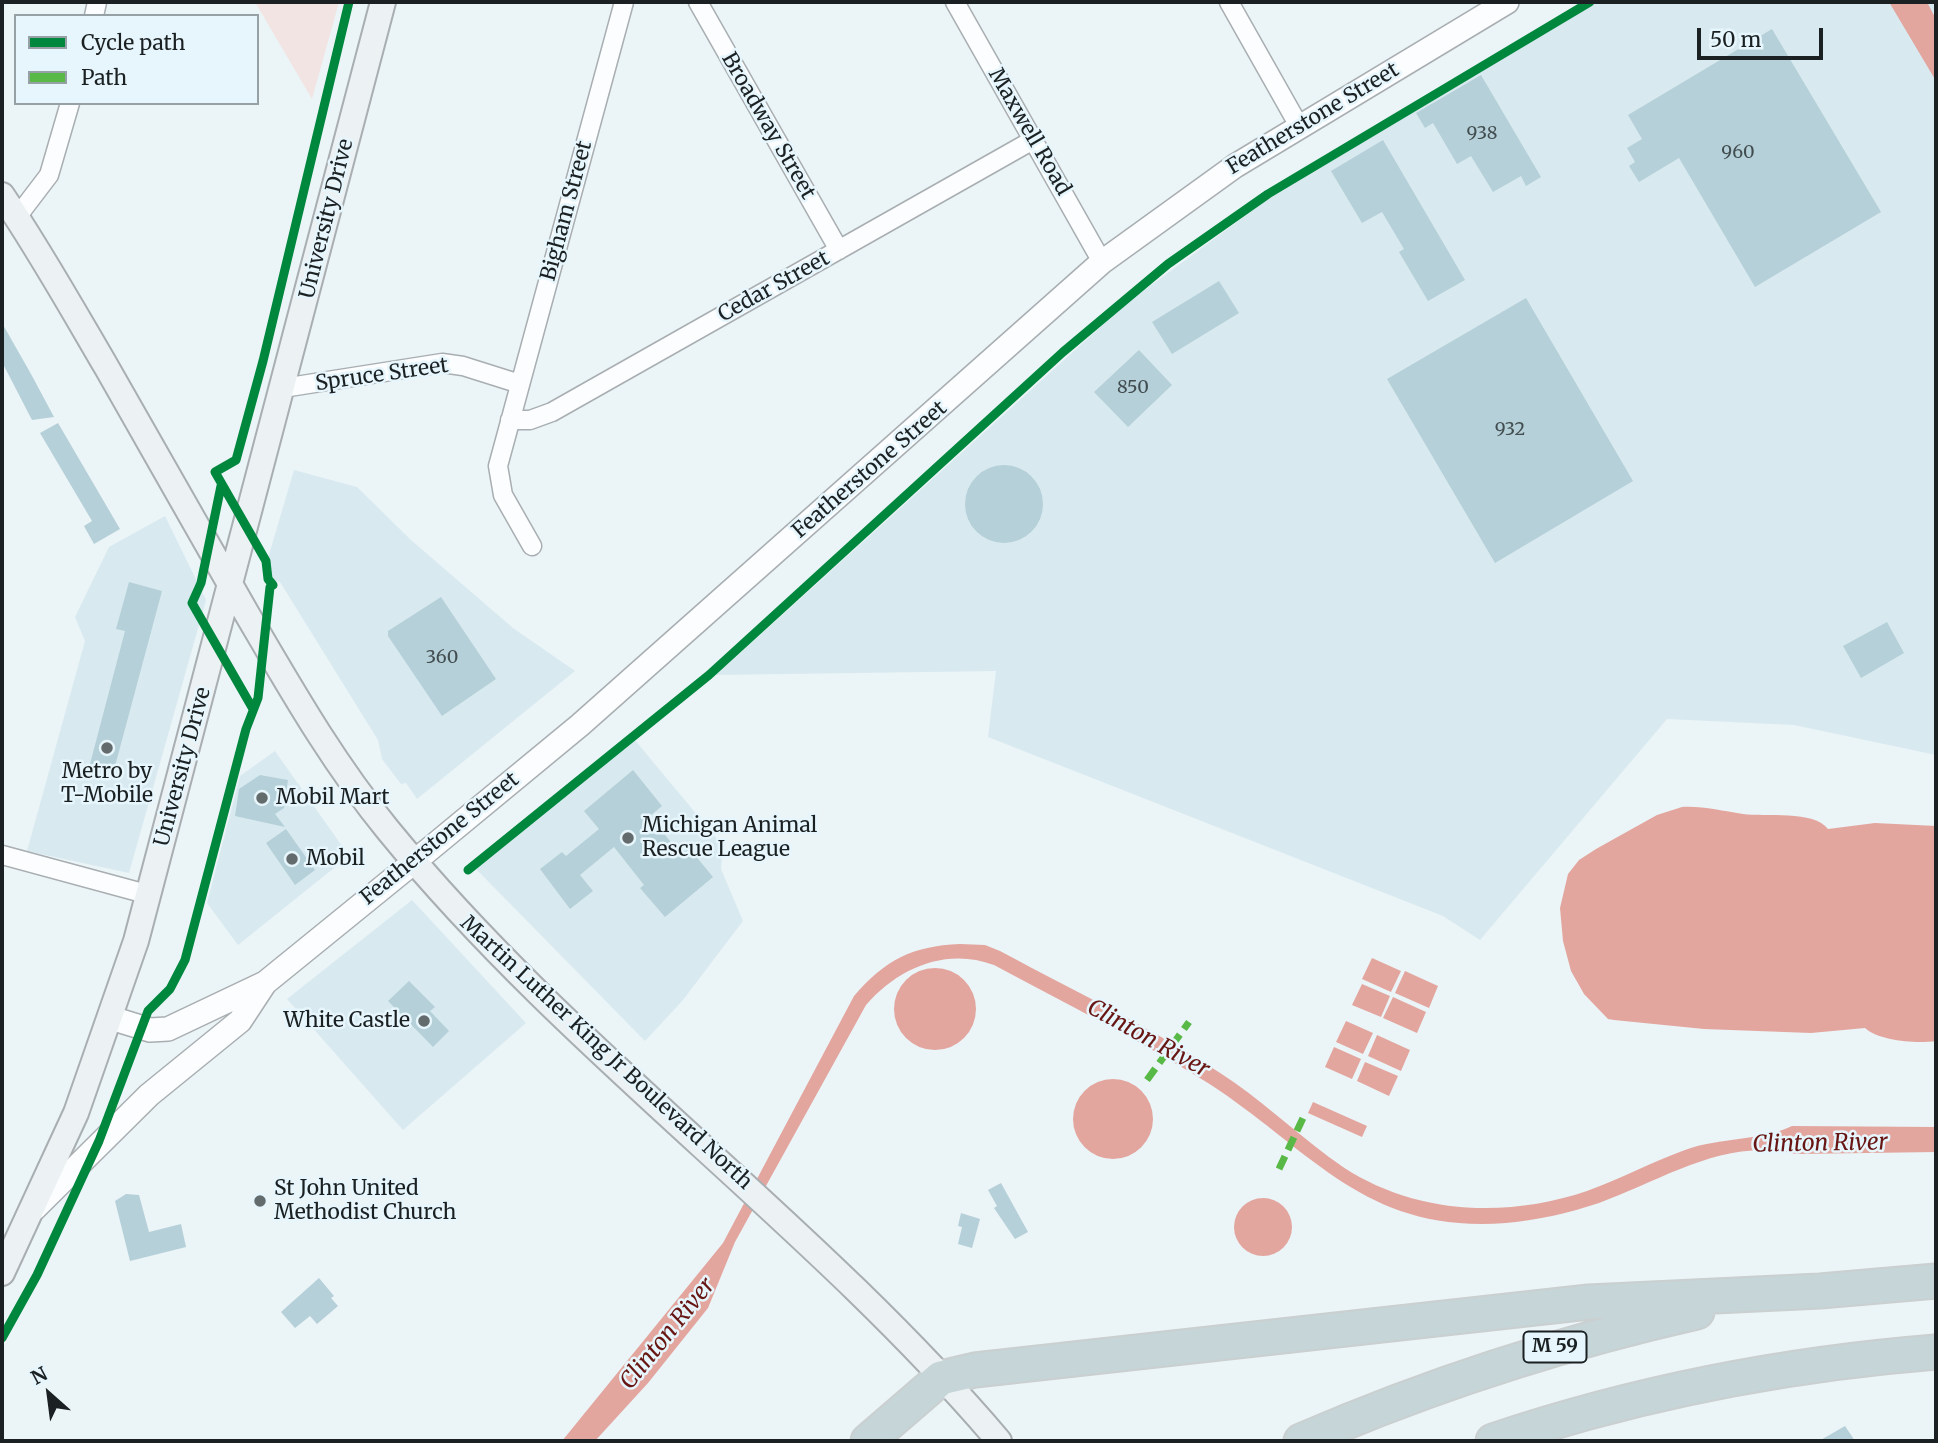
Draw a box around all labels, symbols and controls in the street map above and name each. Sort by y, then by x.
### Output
legend [14,14,259,105]
scale bar [1700,14,1826,58]
text: 50 m [1710,26,1761,53]
text: Cycle path [81,29,185,56]
street label: Broadway Street [716,48,820,204]
street label: Featherstone Street [1222,58,1404,180]
text: Path [81,64,127,91]
street label: Maxwell Road [982,64,1076,200]
house number: 938 [1467,123,1497,145]
street label: University Drive [295,136,359,302]
street label: Bigham Street [536,138,598,284]
house number: 960 [1721,142,1755,164]
street label: Cedar Street [714,246,834,328]
street label: Spruce Street [314,353,450,397]
house number: 850 [1117,377,1149,399]
street label: Featherstone Street [788,396,952,544]
house number: 932 [1495,419,1525,441]
house number: 360 [426,647,458,669]
street label: University Drive [150,685,216,849]
marker: Metro by T-Mobile [99,740,115,756]
place label: Metro by T-Mobile [61,759,153,809]
street label: Featherstone Street [356,767,524,911]
place label: Mobil Mart [276,785,389,811]
marker: Mobil Mart [254,790,270,806]
place label: Michigan Animal Rescue League [642,813,817,863]
marker: Michigan Animal Rescue League [620,830,636,846]
place label: Mobil [306,846,365,872]
marker: Mobil [284,851,300,867]
street label: Martin Luther King Jr Boulevard North [455,911,757,1195]
water label: Clinton River [1082,994,1214,1084]
place label: White Castle [283,1008,410,1034]
marker: White Castle [416,1013,432,1029]
water label: Clinton River [1752,1129,1888,1159]
place label: St John United Methodist Church [274,1176,456,1226]
marker: St John United Methodist Church [252,1193,268,1209]
water label: Clinton River [615,1273,721,1395]
road number: M 59 [1524,1331,1586,1362]
north arrow [14,1359,84,1429]
text: N [27,1361,51,1390]

